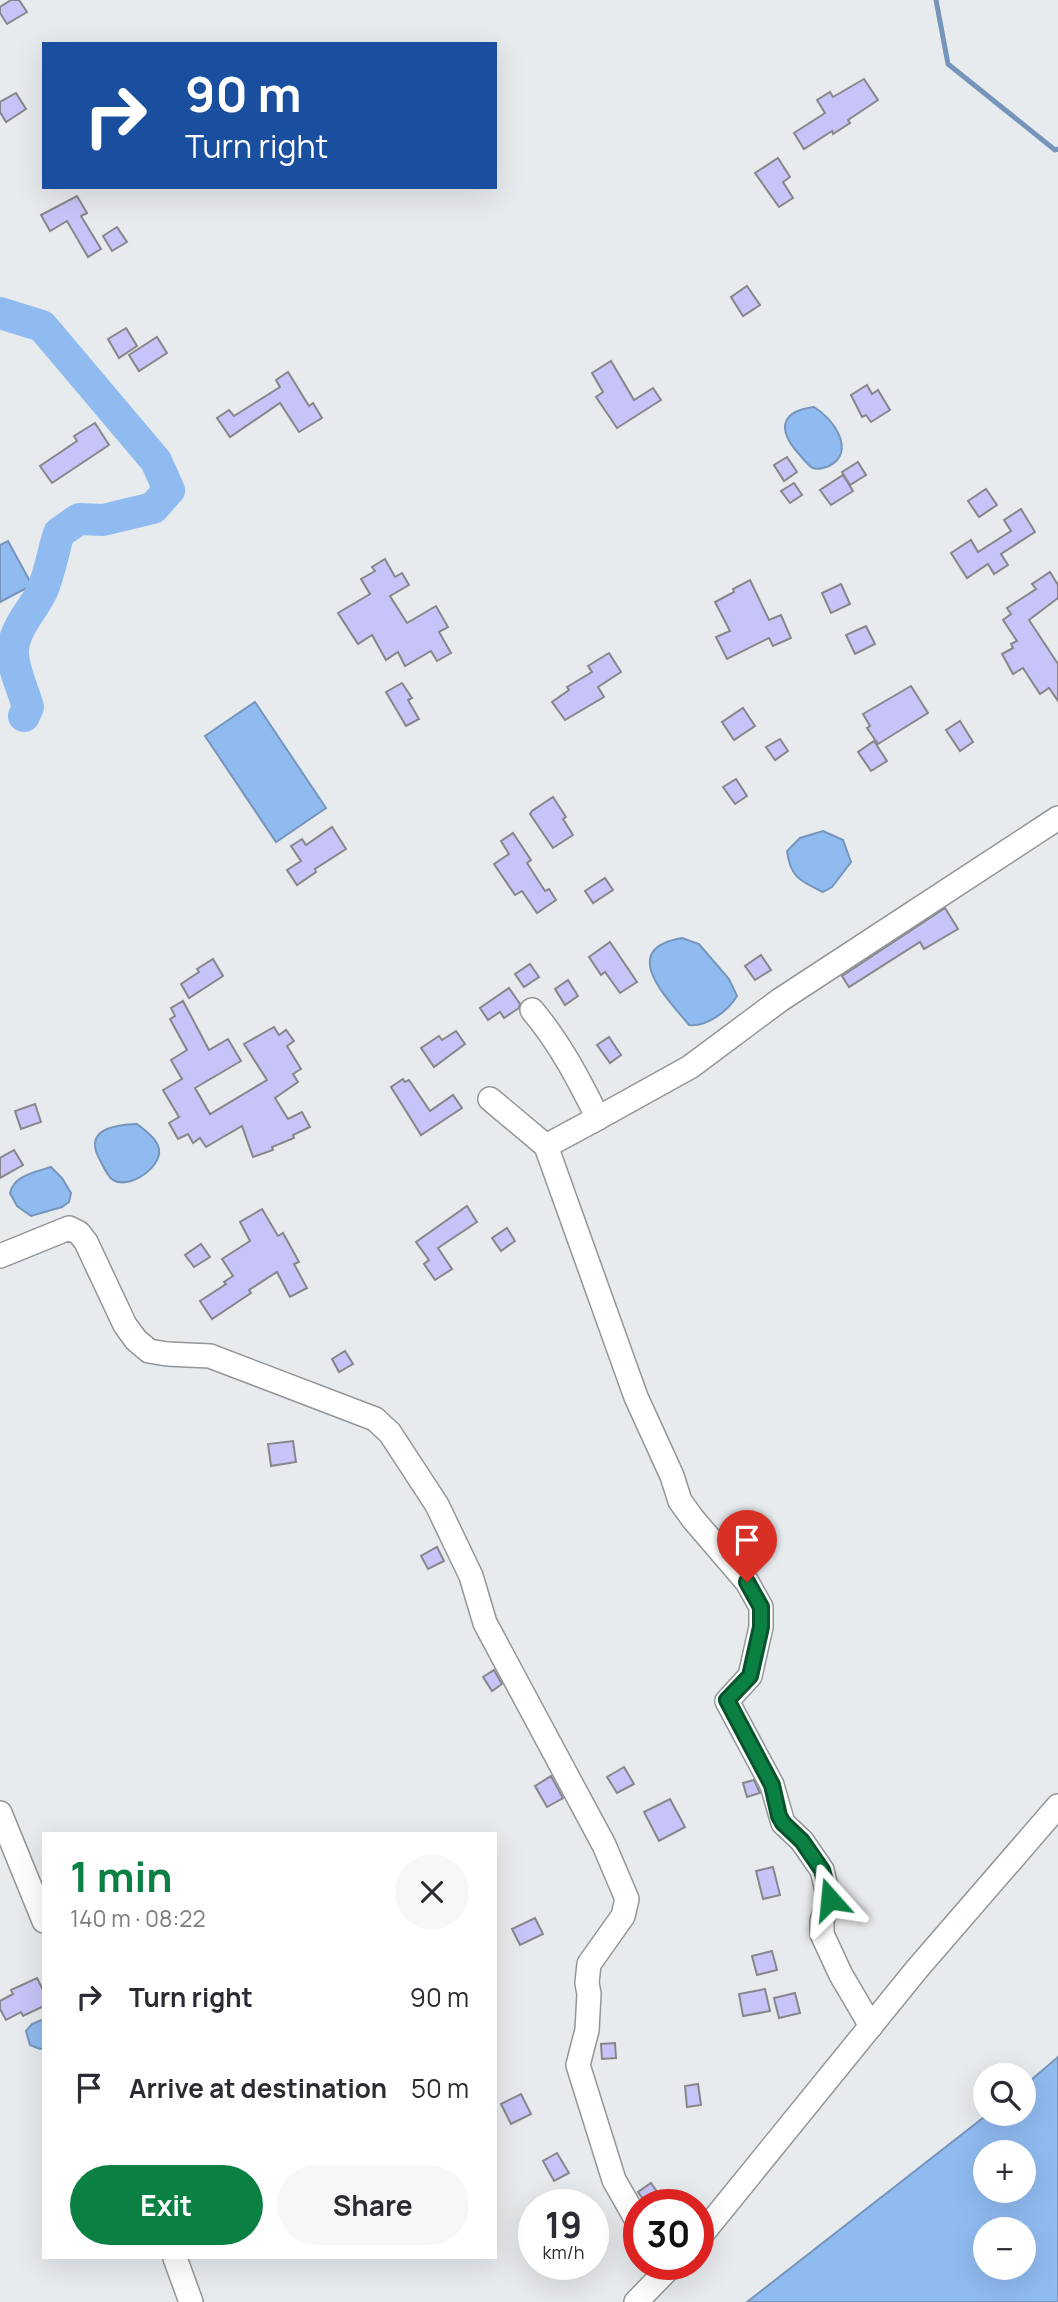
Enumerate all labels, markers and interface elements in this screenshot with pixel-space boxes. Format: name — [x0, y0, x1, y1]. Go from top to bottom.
text: 90 m — [185, 60, 302, 127]
icon: right — [70, 70, 161, 161]
text: Turn right — [185, 124, 328, 168]
pin — [717, 1510, 777, 1582]
icon: arrive — [728, 1521, 766, 1559]
text: 1 min — [70, 1847, 173, 1905]
button: close — [395, 1855, 469, 1929]
position arrow — [793, 1862, 867, 1936]
text: 140 m · 08:22 — [70, 1902, 206, 1934]
icon: right — [70, 1978, 108, 2016]
text: Turn right — [129, 1979, 253, 2015]
text: 90 m — [410, 1979, 469, 2015]
map controls — [973, 2063, 1036, 2280]
button: search — [973, 2063, 1036, 2126]
icon: arrive — [70, 2069, 108, 2107]
text: Arrive at destination — [129, 2070, 387, 2106]
text: 50 m — [411, 2070, 469, 2106]
button: + — [973, 2140, 1036, 2203]
button: Exit — [70, 2165, 263, 2245]
button: Share — [277, 2165, 469, 2245]
speed limit sign: 30 — [623, 2189, 714, 2280]
text: 19 — [545, 2201, 582, 2249]
button: − — [973, 2217, 1036, 2280]
text: km/h — [543, 2240, 584, 2264]

